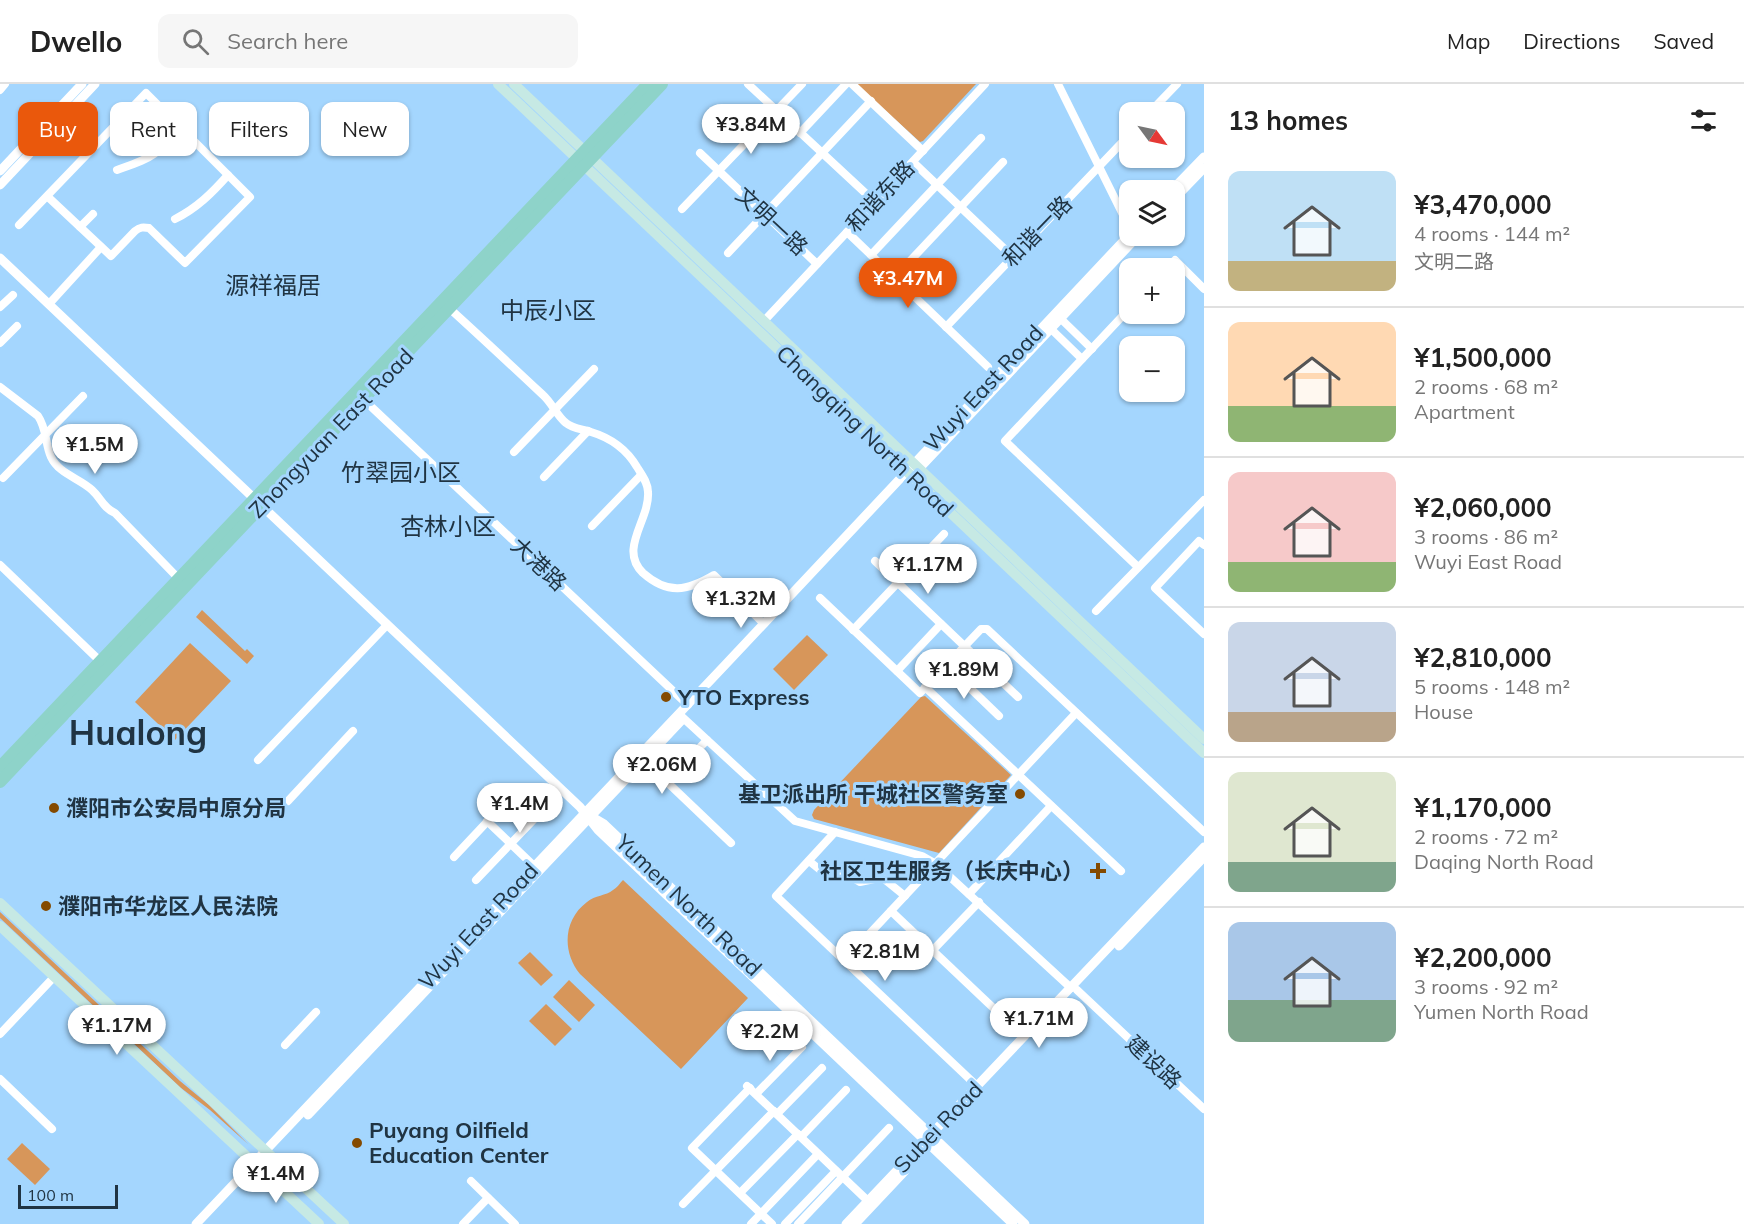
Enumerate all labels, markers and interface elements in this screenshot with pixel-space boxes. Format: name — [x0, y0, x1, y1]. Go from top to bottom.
search box — [158, 14, 578, 68]
text: Dwello — [30, 24, 122, 59]
icon: search — [179, 25, 212, 58]
text: Search here — [227, 27, 348, 55]
text: Map — [1447, 28, 1490, 54]
text: Directions — [1523, 28, 1620, 54]
text: Saved — [1653, 28, 1714, 54]
chip: Buy — [18, 102, 98, 156]
chip: Rent — [110, 102, 197, 156]
chip: Filters — [209, 102, 309, 156]
chip: New — [321, 102, 409, 156]
north arrow — [1119, 102, 1185, 168]
map controls — [1119, 102, 1185, 402]
pin: ¥3.84M — [702, 104, 800, 155]
text: 13 homes — [1228, 104, 1348, 137]
icon: filters — [1687, 104, 1720, 137]
text: ¥3.84M — [716, 111, 786, 136]
street label: 和谐东路 — [840, 154, 920, 238]
button: layers — [1119, 180, 1185, 246]
street label: 文明一路 — [730, 181, 814, 261]
text: ¥3,470,000 — [1414, 188, 1552, 221]
street label: 和谐一路 — [996, 190, 1078, 272]
icon: home — [1276, 195, 1348, 267]
text: 4 rooms · 144 m² — [1414, 221, 1570, 246]
text: 文明二路 — [1414, 249, 1494, 274]
pin: ¥3.47M — [859, 258, 957, 309]
button: + — [1119, 258, 1185, 324]
text: ¥3.47M — [873, 265, 943, 290]
district label: 源祥福居 — [225, 270, 321, 300]
district label: 中辰小区 — [500, 295, 596, 325]
street label: Wuyi East Road — [917, 319, 1049, 457]
button: − — [1119, 336, 1185, 402]
street label: Changqing North Road — [771, 339, 959, 523]
text: ¥1,500,000 — [1414, 341, 1552, 374]
street label: Zhongyuan East Road — [243, 342, 419, 524]
icon: home — [1276, 346, 1348, 418]
text: 2 rooms · 68 m² — [1414, 374, 1558, 399]
text: Apartment — [1414, 399, 1515, 424]
pin: ¥1.5M — [53, 424, 137, 475]
text: ¥1.5M — [66, 431, 124, 456]
district label: 竹翠园小区 — [341, 457, 461, 487]
text: ¥2,060,000 — [1414, 491, 1552, 524]
icon: home — [1276, 496, 1348, 568]
district label: 杏林小区 — [400, 511, 496, 541]
text: 3 rooms · 86 m² — [1414, 524, 1558, 549]
street label: 大港路 — [505, 531, 573, 597]
pin: ¥1.17M — [879, 544, 977, 595]
text: Wuyi East Road — [1414, 549, 1562, 574]
text: ¥1.17M — [893, 551, 963, 576]
pin: ¥1.32M — [692, 578, 790, 629]
text: ¥1.32M — [706, 585, 776, 610]
text: ¥2,810,000 — [1414, 641, 1552, 674]
icon: home — [1276, 646, 1348, 718]
pin: ¥1.89M — [915, 649, 1013, 700]
text: ¥1.89M — [929, 656, 999, 681]
text: 5 rooms · 148 m² — [1414, 674, 1570, 699]
place label: YTO Express — [677, 683, 810, 711]
marker: YTO Express — [659, 690, 673, 704]
text: House — [1414, 699, 1473, 724]
district label: Hualong — [69, 711, 207, 754]
pin: ¥2.06M — [613, 744, 711, 795]
text: ¥2.06M — [627, 751, 697, 776]
place label: 基卫派出所 干城社区警务室 — [738, 780, 1008, 808]
pin: ¥1.4M — [478, 783, 562, 834]
marker: 基卫派出所 干城社区警务室 — [1013, 787, 1027, 801]
text: ¥1.4M — [491, 790, 549, 815]
text: ¥1,170,000 — [1414, 791, 1552, 824]
place label: 濮阳市公安局中原分局 — [66, 794, 286, 822]
icon: home — [1276, 796, 1348, 868]
marker: 濮阳市公安局中原分局 — [47, 801, 61, 815]
text: 2 rooms · 72 m² — [1414, 824, 1558, 849]
street label: Yumen North Road — [609, 827, 768, 982]
text: Daqing North Road — [1414, 849, 1594, 874]
street label: Wuyi East Road — [412, 857, 544, 995]
place label: 社区卫生服务（长庆中心） — [820, 857, 1084, 885]
marker: 社区卫生服务（长庆中心） — [1089, 862, 1107, 880]
place label: 濮阳市华龙区人民法院 — [58, 892, 278, 920]
marker: 濮阳市华龙区人民法院 — [39, 899, 53, 913]
pin: ¥2.81M — [836, 931, 934, 982]
text: ¥2.81M — [850, 938, 920, 963]
text: ¥2,200,000 — [1414, 941, 1552, 974]
icon: home — [1276, 946, 1348, 1018]
text: 3 rooms · 92 m² — [1414, 974, 1558, 999]
pin: ¥1.71M — [990, 998, 1088, 1049]
text: Yumen North Road — [1414, 999, 1589, 1024]
pin: ¥1.17M — [68, 1005, 166, 1056]
text: ¥1.71M — [1004, 1005, 1074, 1030]
pin: ¥2.2M — [728, 1011, 812, 1062]
text: ¥1.17M — [82, 1012, 152, 1037]
text: ¥2.2M — [741, 1018, 799, 1043]
street label: 建设路 — [1120, 1029, 1188, 1095]
street label: Subei Road — [887, 1075, 989, 1179]
place label: Puyang Oilfield Education Center — [369, 1116, 549, 1169]
marker: Puyang Oilfield Education Center — [350, 1136, 364, 1150]
pin: ¥1.4M — [234, 1153, 318, 1204]
text: ¥1.4M — [247, 1160, 305, 1185]
scale bar — [18, 1182, 118, 1210]
text: 100 m — [27, 1185, 74, 1205]

